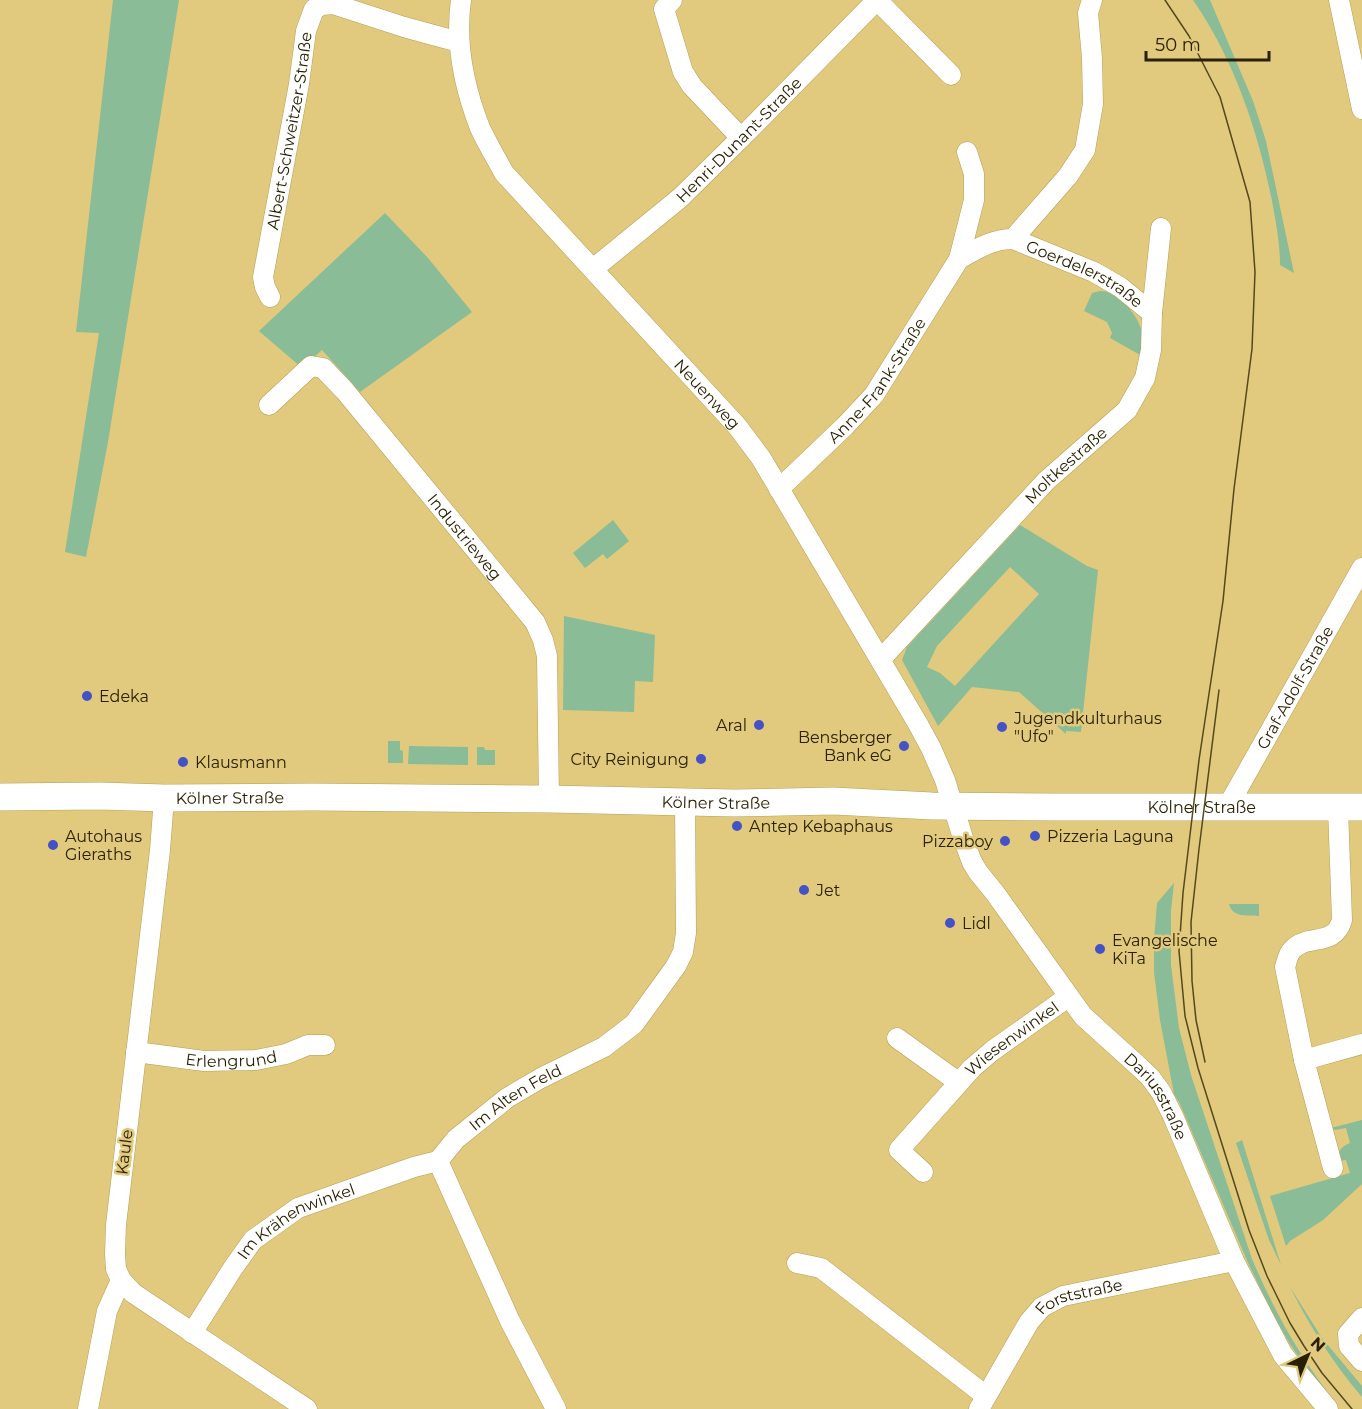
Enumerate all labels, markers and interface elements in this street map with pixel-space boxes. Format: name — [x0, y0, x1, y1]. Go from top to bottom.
scale bar — [1146, 24, 1269, 62]
street label: Albert-Schweitzer-Straße — [263, 31, 316, 231]
text: 50 m — [1155, 34, 1201, 56]
street label: Henri-Dunant-Straße — [672, 73, 806, 207]
street label: Goerdelerstraße — [1023, 236, 1146, 312]
street label: Anne-Frank-Straße — [824, 314, 930, 447]
street label: Neuenweg — [670, 355, 744, 433]
street label: Moltkestraße — [1021, 423, 1111, 508]
street label: Industrieweg — [423, 490, 506, 584]
street label: Graf-Adolf-Straße — [1253, 623, 1337, 753]
place label: Edeka — [99, 687, 149, 706]
marker: Edeka — [80, 689, 94, 703]
place label: Jugendkulturhaus "Ufo" — [1013, 709, 1162, 746]
place label: Aral — [716, 716, 747, 735]
marker: Aral — [752, 718, 766, 732]
marker: Jugendkulturhaus "Ufo" — [995, 720, 1009, 734]
place label: Bensberger Bank eG — [798, 728, 892, 765]
marker: Bensberger Bank eG — [897, 739, 911, 753]
place label: City Reinigung — [571, 750, 689, 769]
marker: City Reinigung — [694, 752, 708, 766]
place label: Klausmann — [195, 753, 287, 772]
marker: Klausmann — [176, 755, 190, 769]
street label: Kölner Straße — [176, 788, 284, 808]
street label: Kölner Straße — [661, 792, 770, 813]
street label: Kölner Straße — [1148, 798, 1256, 817]
place label: Antep Kebaphaus — [749, 817, 893, 836]
marker: Antep Kebaphaus — [730, 819, 744, 833]
place label: Autohaus Gieraths — [65, 827, 142, 864]
place label: Pizzeria Laguna — [1047, 827, 1174, 846]
marker: Pizzeria Laguna — [1028, 829, 1042, 843]
place label: Pizzaboy — [922, 832, 993, 851]
marker: Pizzaboy — [998, 834, 1012, 848]
marker: Autohaus Gieraths — [46, 838, 60, 852]
place label: Jet — [815, 881, 841, 900]
marker: Jet — [797, 883, 811, 897]
place label: Lidl — [962, 914, 991, 933]
marker: Lidl — [943, 916, 957, 930]
place label: Evangelische KiTa — [1112, 931, 1218, 968]
marker: Evangelische KiTa — [1093, 942, 1107, 956]
street label: Wiesenwinkel — [961, 998, 1063, 1080]
street label: Erlengrund — [184, 1047, 279, 1071]
street label: Dariusstraße — [1120, 1049, 1191, 1143]
street label: Im Alten Feld — [465, 1060, 565, 1135]
street label: Kaule — [112, 1128, 137, 1176]
street label: Im Krähenwinkel — [233, 1180, 357, 1263]
street label: Forststraße — [1031, 1275, 1124, 1318]
north arrow — [1278, 1325, 1338, 1385]
text: N — [1307, 1333, 1329, 1356]

